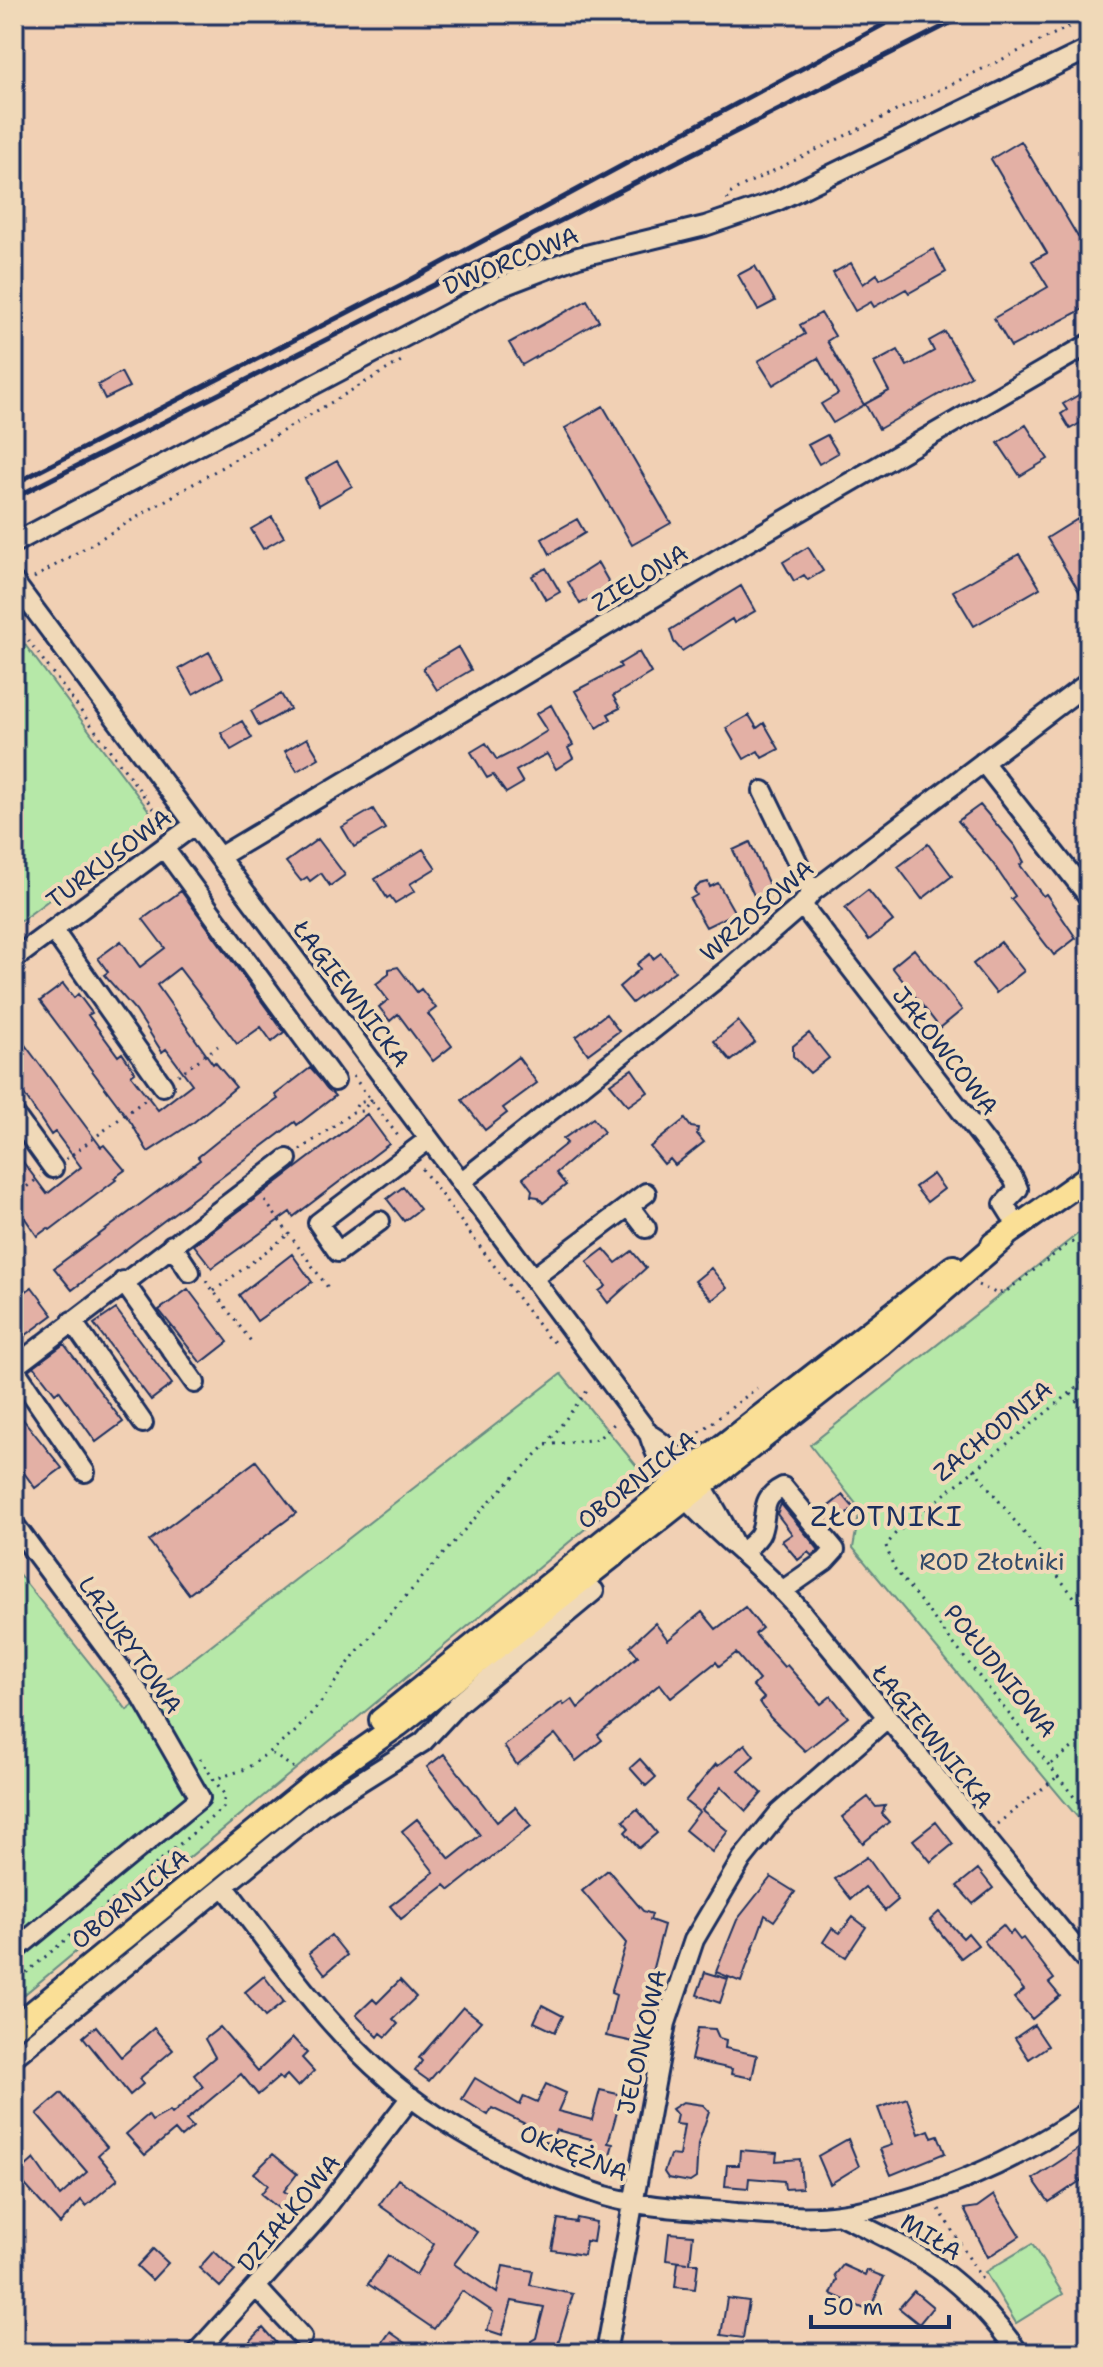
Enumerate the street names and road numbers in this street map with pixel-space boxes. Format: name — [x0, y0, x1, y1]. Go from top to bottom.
street label: DWORCOWA — [439, 219, 583, 303]
street label: ZIELONA — [586, 537, 694, 619]
street label: TURKUSOWA — [40, 802, 178, 916]
street label: WRZOSOWA — [693, 853, 821, 969]
street label: ŁAGIEWNICKA — [285, 913, 417, 1074]
street label: JAŁOWCOWA — [885, 980, 1005, 1122]
street label: ZACHODNIA — [927, 1373, 1059, 1489]
street label: OBORNICKA — [571, 1423, 703, 1537]
street label: LAZURYTOWA — [71, 1570, 189, 1720]
street label: POŁUDNIOWA — [936, 1598, 1064, 1744]
street label: ŁAGIEWNICKA — [864, 1658, 1000, 1816]
street label: OBORNICKA — [64, 1842, 196, 1956]
street label: JELONKOWA — [610, 1966, 674, 2118]
street label: OKRĘŻNA — [515, 2117, 633, 2189]
street label: DZIAŁKOWA — [230, 2148, 348, 2278]
street label: MIŁA — [894, 2206, 968, 2268]

